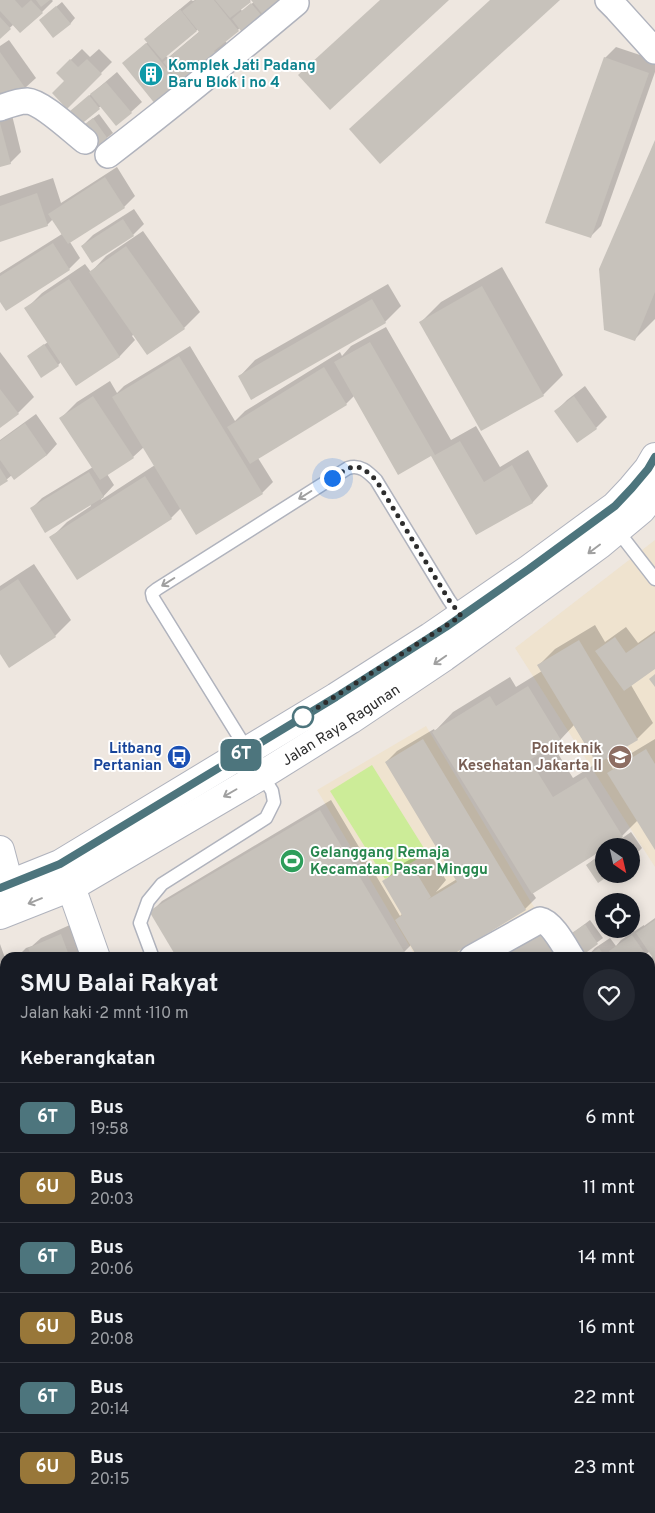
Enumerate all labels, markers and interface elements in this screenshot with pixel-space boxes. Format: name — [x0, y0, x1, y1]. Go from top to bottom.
place label: Komplek Jati Padang Baru Blok i no 4 — [168, 57, 316, 93]
building icon: Komplek Jati Padang Baru Blok i no 4 — [138, 61, 164, 87]
your location — [320, 466, 345, 491]
one-way arrow — [299, 490, 313, 500]
one-way arrow — [587, 543, 600, 554]
one-way arrow — [161, 576, 175, 587]
one-way arrow — [433, 655, 447, 665]
street label: Jalan Raya Ragunan — [279, 681, 404, 771]
unlabelled marker — [292, 706, 314, 728]
line badge: 6T — [218, 739, 264, 771]
place label: Litbang Pertanian — [93, 740, 162, 776]
place label: Politeknik Kesehatan Jakarta II — [458, 740, 602, 776]
text: 6T — [230, 743, 252, 766]
bus stop icon: Litbang Pertanian — [166, 744, 192, 770]
school or university icon: Politeknik Kesehatan Jakarta II — [607, 744, 633, 770]
one-way arrow — [224, 789, 238, 799]
north arrow — [595, 838, 640, 882]
map controls — [595, 838, 640, 938]
place label: Gelanggang Remaja Kecamatan Pasar Minggu — [310, 844, 488, 880]
sports icon: Gelanggang Remaja Kecamatan Pasar Minggu — [279, 848, 305, 874]
button: locate — [595, 893, 640, 938]
one-way arrow — [28, 898, 43, 907]
button: heart — [583, 969, 635, 1021]
text: SMU Balai Rakyat — [20, 970, 218, 1000]
text: Jalan kaki · 2 mnt · 110 m — [20, 1004, 189, 1024]
text: Keberangkatan — [20, 1047, 156, 1071]
text: Bus — [90, 1096, 124, 1120]
text: 6T — [37, 1106, 58, 1129]
text: 6 mnt — [585, 1106, 635, 1130]
text: 19:58 — [90, 1120, 129, 1140]
text: Bus — [90, 1166, 124, 1190]
text: 6U — [36, 1176, 59, 1199]
text: 11 mnt — [582, 1176, 635, 1200]
text: 20:03 — [90, 1190, 134, 1210]
text: Bus — [90, 1236, 124, 1260]
text: 6T — [37, 1246, 58, 1269]
text: 14 mnt — [578, 1246, 635, 1270]
text: 20:06 — [90, 1260, 134, 1280]
text: Bus — [90, 1306, 124, 1330]
text: 6U — [36, 1316, 59, 1339]
text: 16 mnt — [578, 1316, 635, 1340]
text: 20:08 — [90, 1330, 134, 1350]
text: Bus — [90, 1376, 124, 1400]
text: 6T — [37, 1386, 58, 1409]
text: 22 mnt — [573, 1386, 635, 1410]
text: 20:14 — [90, 1400, 129, 1420]
text: Bus — [90, 1446, 124, 1470]
text: 6U — [36, 1456, 59, 1479]
text: 23 mnt — [574, 1456, 635, 1480]
text: 20:15 — [90, 1470, 130, 1490]

